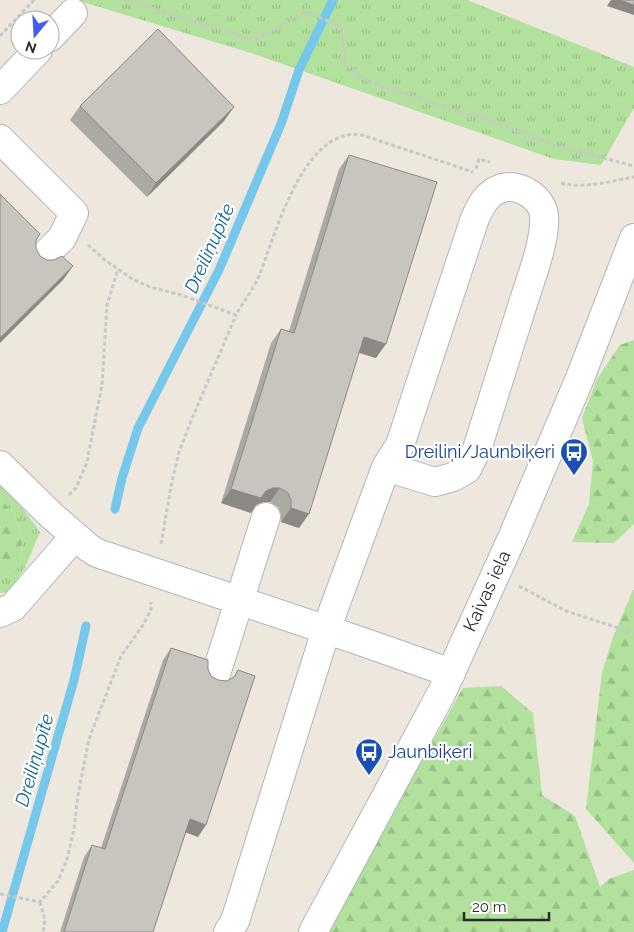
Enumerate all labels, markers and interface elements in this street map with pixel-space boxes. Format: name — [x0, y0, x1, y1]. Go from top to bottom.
north arrow — [10, 10, 60, 60]
text: N — [23, 38, 39, 57]
water label: Dreiliņupīte — [180, 200, 238, 296]
bus stop icon: Dreiliņi/Jaunbiķeri — [559, 437, 589, 476]
place label: Dreiliņi/Jaunbiķeri — [405, 441, 555, 462]
street label: Kaivas iela — [459, 547, 514, 635]
water label: Dreiliņupīte — [10, 711, 58, 809]
bus stop icon: Jaunbiķeri — [354, 737, 384, 776]
place label: Jaunbiķeri — [388, 741, 472, 762]
scale bar — [464, 890, 549, 922]
text: 20 m — [472, 898, 507, 916]

